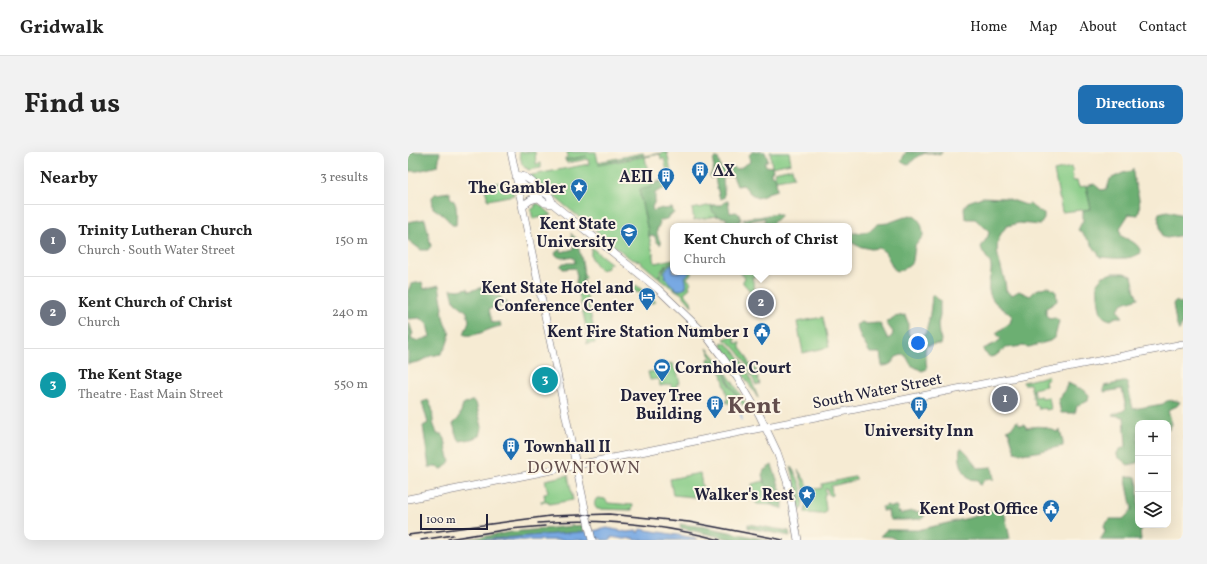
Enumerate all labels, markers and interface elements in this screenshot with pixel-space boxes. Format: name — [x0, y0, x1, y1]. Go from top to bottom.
text: Gridwalk — [20, 15, 104, 41]
text: Home — [970, 18, 1007, 37]
text: Map — [1029, 18, 1057, 37]
text: About — [1079, 18, 1117, 37]
text: Contact — [1139, 18, 1187, 37]
text: Find us — [24, 85, 120, 124]
button: Directions — [1078, 85, 1183, 124]
building icon: ΔΧ — [690, 160, 710, 185]
place label: ΔΧ — [713, 161, 735, 183]
building icon: ΑΕΠ — [656, 166, 676, 191]
text: Nearby — [40, 167, 98, 190]
place label: ΑΕΠ — [619, 167, 653, 189]
text: 3 results — [320, 169, 368, 187]
place icon: The Gambler — [569, 177, 589, 202]
place label: The Gambler — [468, 178, 566, 200]
place label: Kent State University — [537, 214, 616, 254]
text: Trinity Lutheran Church — [78, 221, 253, 242]
school or university icon: Kent State University — [619, 222, 639, 247]
popup — [670, 223, 852, 275]
text: Kent Church of Christ — [684, 230, 838, 251]
text: 1 — [50, 232, 56, 250]
text: 150 m — [335, 232, 368, 250]
text: Church · South Water Street — [78, 242, 235, 260]
text: Church — [684, 251, 726, 269]
place label: Kent State Hotel and Conference Center — [481, 278, 634, 318]
hotel icon: Kent State Hotel and Conference Center — [637, 286, 657, 311]
pin: 2 — [748, 288, 774, 318]
text: Kent Church of Christ — [78, 293, 232, 314]
text: 2 — [50, 304, 56, 322]
text: 240 m — [332, 304, 368, 322]
text: Church — [78, 314, 120, 332]
public building icon: Kent Fire Station Number 1 — [752, 321, 772, 346]
place label: Kent Fire Station Number 1 — [547, 322, 749, 344]
your location — [908, 333, 928, 353]
sports icon: Cornhole Court — [652, 357, 672, 382]
place label: Cornhole Court — [675, 358, 791, 380]
text: The Kent Stage — [78, 365, 182, 386]
pin: 3 — [532, 365, 558, 395]
street label: South Water Street — [811, 369, 945, 415]
text: 3 — [50, 376, 56, 394]
text: 550 m — [334, 376, 368, 394]
pin: 1 — [992, 384, 1018, 414]
text: Theatre · East Main Street — [78, 386, 223, 404]
place label: Davey Tree Building — [620, 386, 702, 426]
district label: Kent — [727, 390, 781, 424]
building icon: Davey Tree Building — [705, 394, 725, 419]
building icon: University Inn — [909, 395, 929, 420]
map controls — [1135, 420, 1171, 528]
button: + — [1135, 420, 1171, 456]
place label: University Inn — [864, 421, 974, 443]
building icon: Townhall II — [501, 436, 521, 461]
place label: Townhall II — [524, 437, 611, 459]
button: − — [1135, 456, 1171, 492]
district label: DOWNTOWN — [527, 457, 641, 480]
place icon: Walker's Rest — [797, 484, 817, 509]
place label: Walker's Rest — [694, 485, 794, 507]
button: layers — [1135, 492, 1171, 528]
public building icon: Kent Post Office — [1041, 498, 1061, 523]
place label: Kent Post Office — [919, 499, 1038, 521]
scale bar — [420, 512, 488, 531]
text: 100 m — [426, 513, 456, 528]

